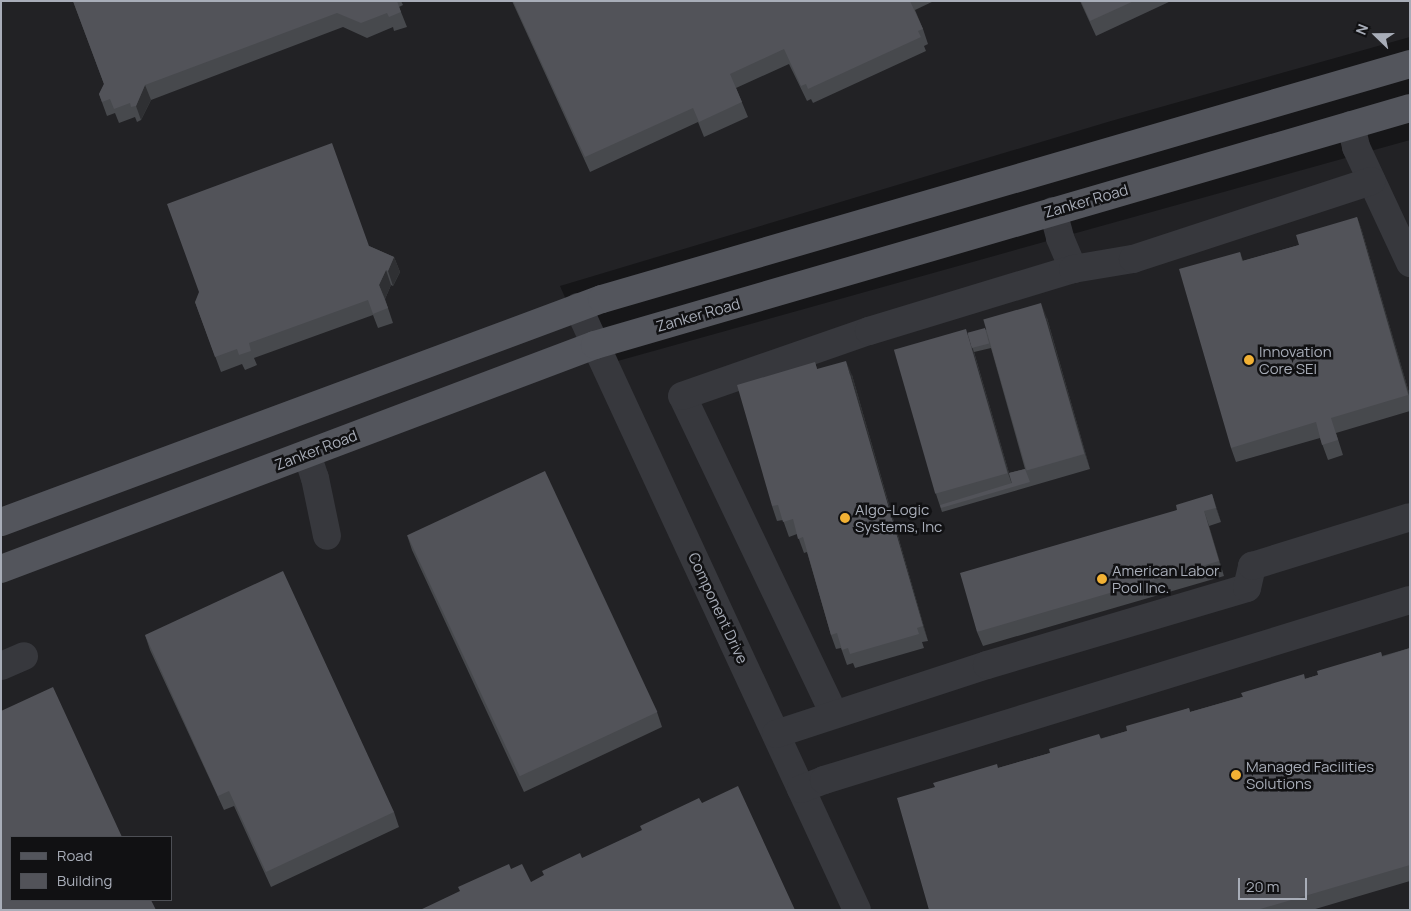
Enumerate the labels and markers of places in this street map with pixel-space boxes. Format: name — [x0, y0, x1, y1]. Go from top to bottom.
place label: Innovation Core SEI — [1259, 342, 1332, 377]
marker: Innovation Core SEI — [1243, 354, 1255, 366]
place label: Algo-Logic Systems, Inc — [855, 500, 942, 535]
marker: Algo-Logic Systems, Inc — [839, 512, 851, 524]
place label: American Labor Pool Inc. — [1112, 561, 1219, 596]
marker: American Labor Pool Inc. — [1096, 573, 1108, 585]
place label: Managed Facilities Solutions — [1246, 757, 1374, 792]
marker: Managed Facilities Solutions — [1230, 769, 1242, 781]

